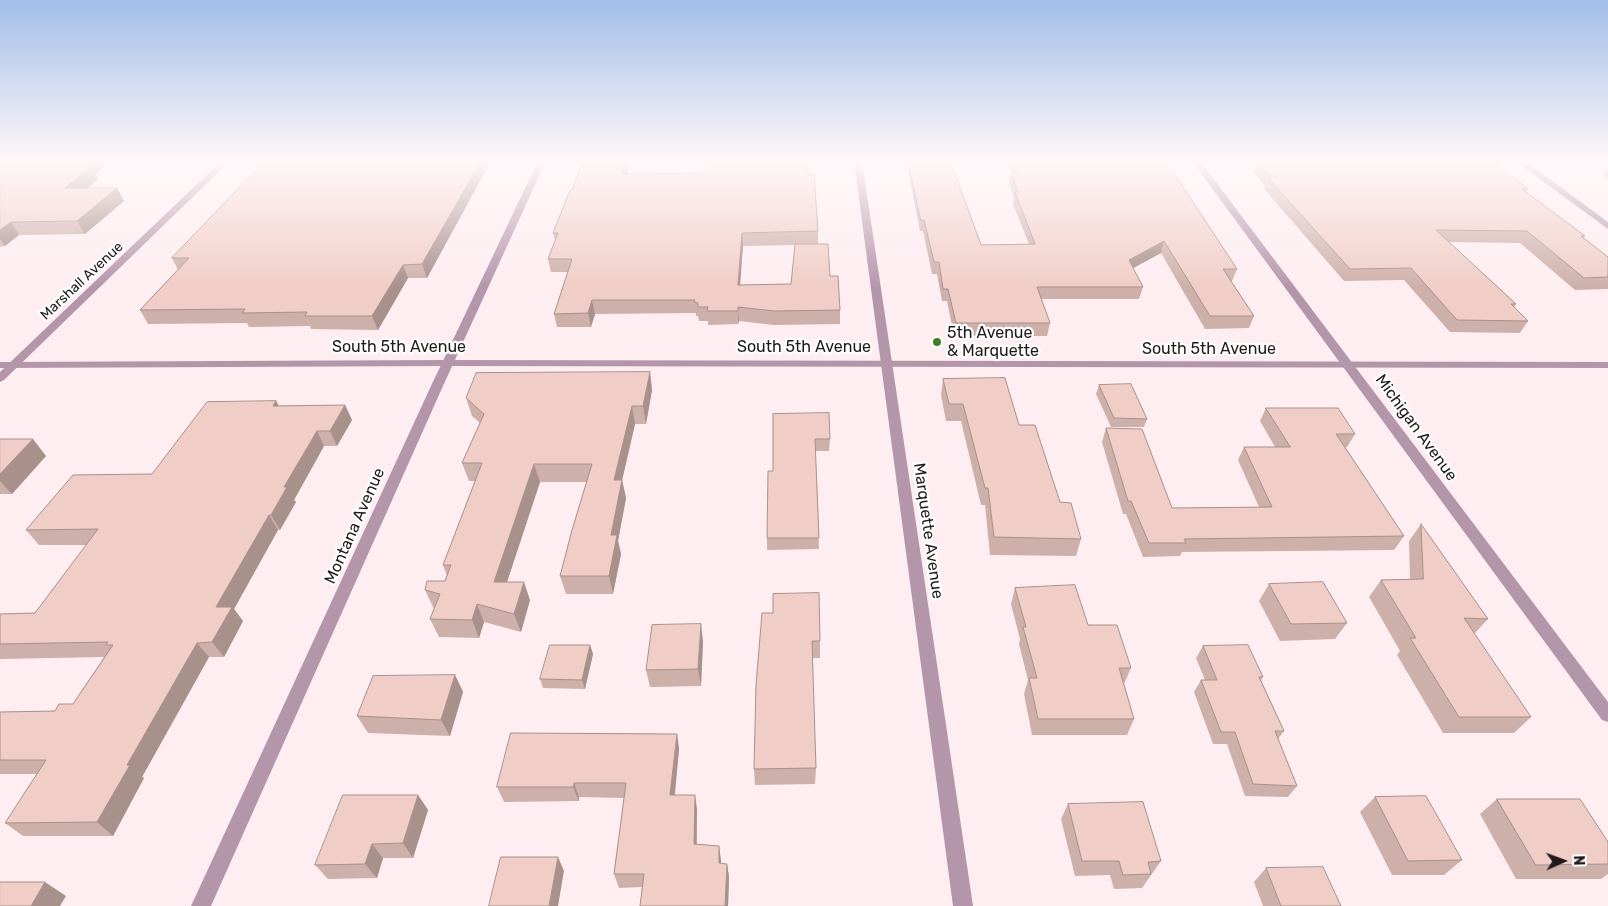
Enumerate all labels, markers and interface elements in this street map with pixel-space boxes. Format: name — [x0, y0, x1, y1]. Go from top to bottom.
street label: Marshall Avenue — [37, 238, 127, 324]
place label: 5th Avenue & Marquette — [947, 323, 1039, 361]
marker: 5th Avenue & Marquette — [931, 336, 943, 348]
street label: South 5th Avenue — [332, 337, 466, 357]
street label: South 5th Avenue — [737, 337, 871, 357]
street label: South 5th Avenue — [1142, 339, 1276, 359]
street label: Michigan Avenue — [1371, 371, 1461, 485]
street label: Marquette Avenue — [909, 462, 947, 600]
street label: Montana Avenue — [321, 465, 389, 587]
north arrow — [1538, 836, 1588, 886]
text: N — [1570, 855, 1587, 866]

